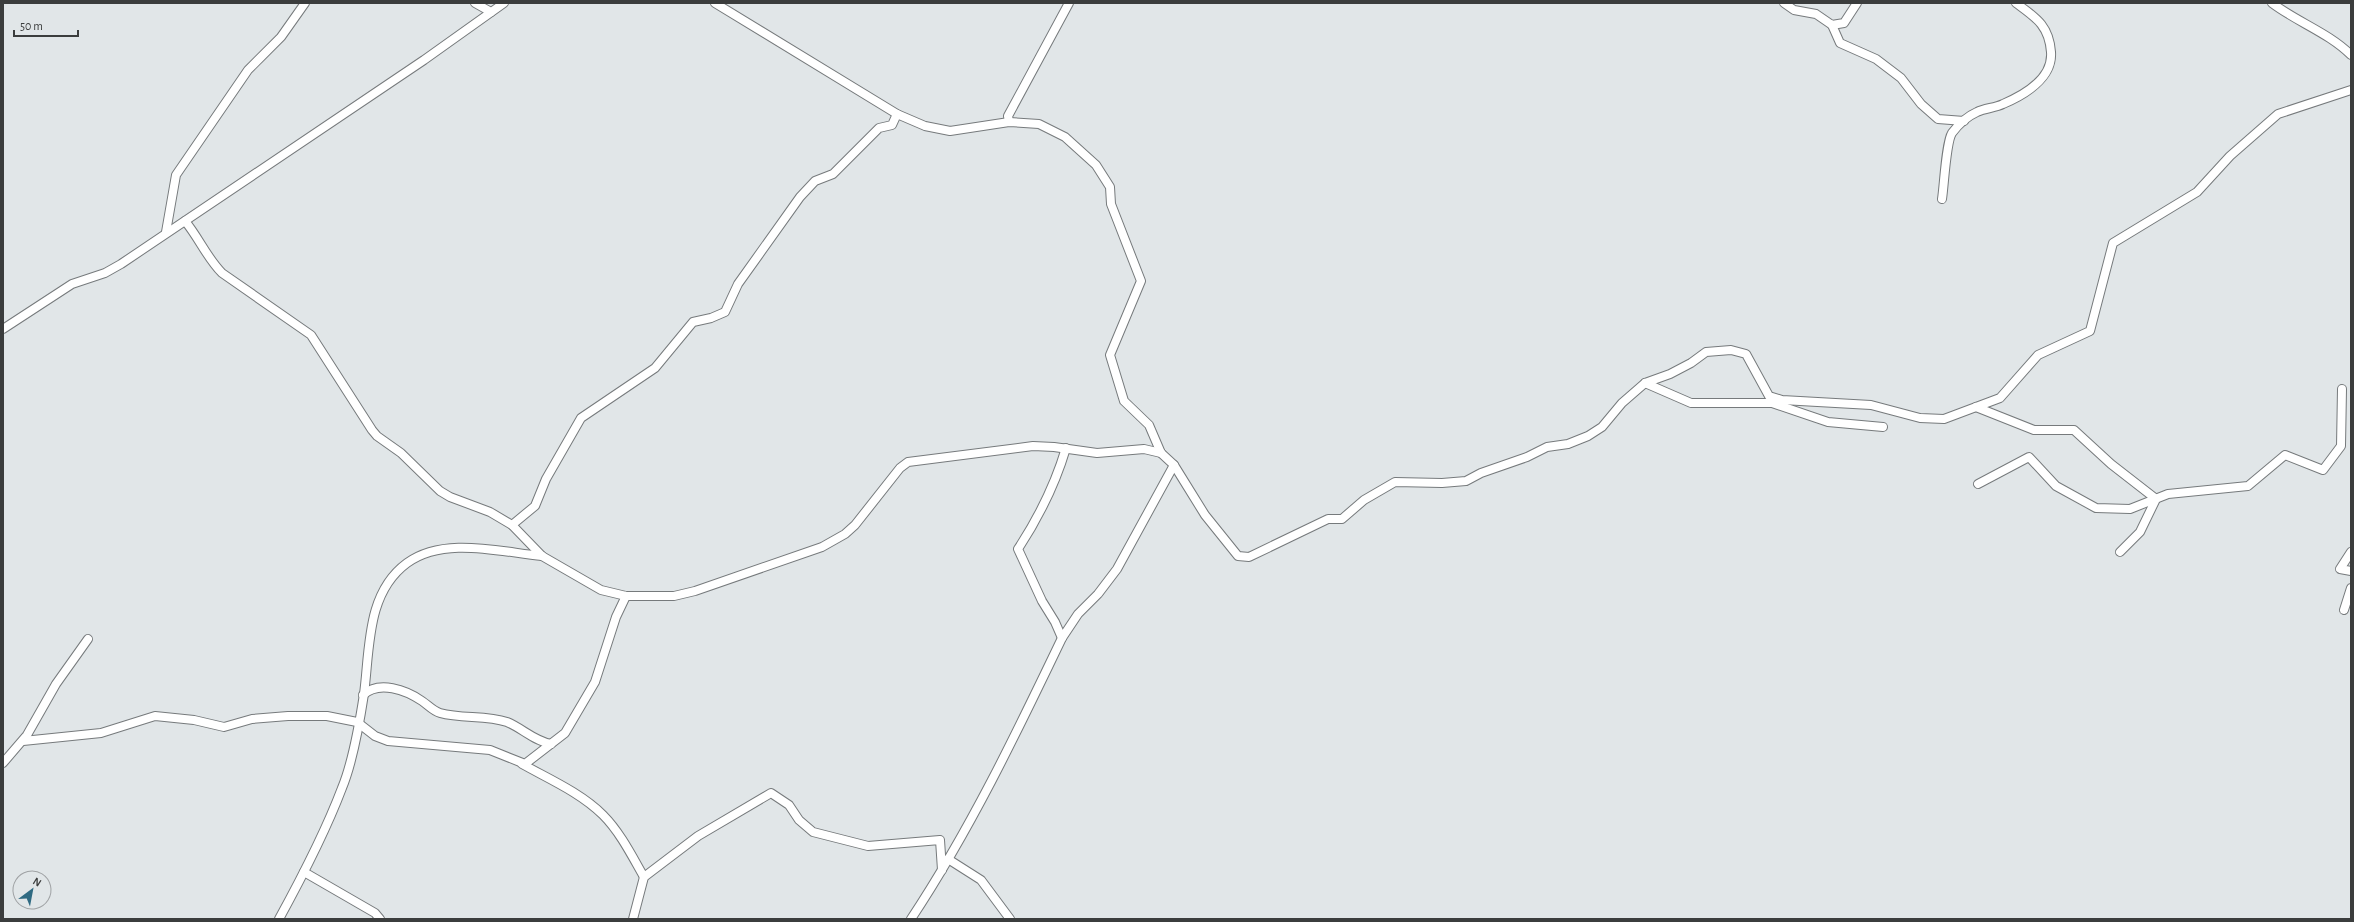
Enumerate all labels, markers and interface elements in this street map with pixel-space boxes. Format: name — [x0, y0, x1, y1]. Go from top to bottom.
scale bar — [14, 12, 78, 38]
text: 50 m — [20, 20, 43, 32]
north arrow — [12, 870, 52, 910]
text: N — [31, 875, 43, 889]

